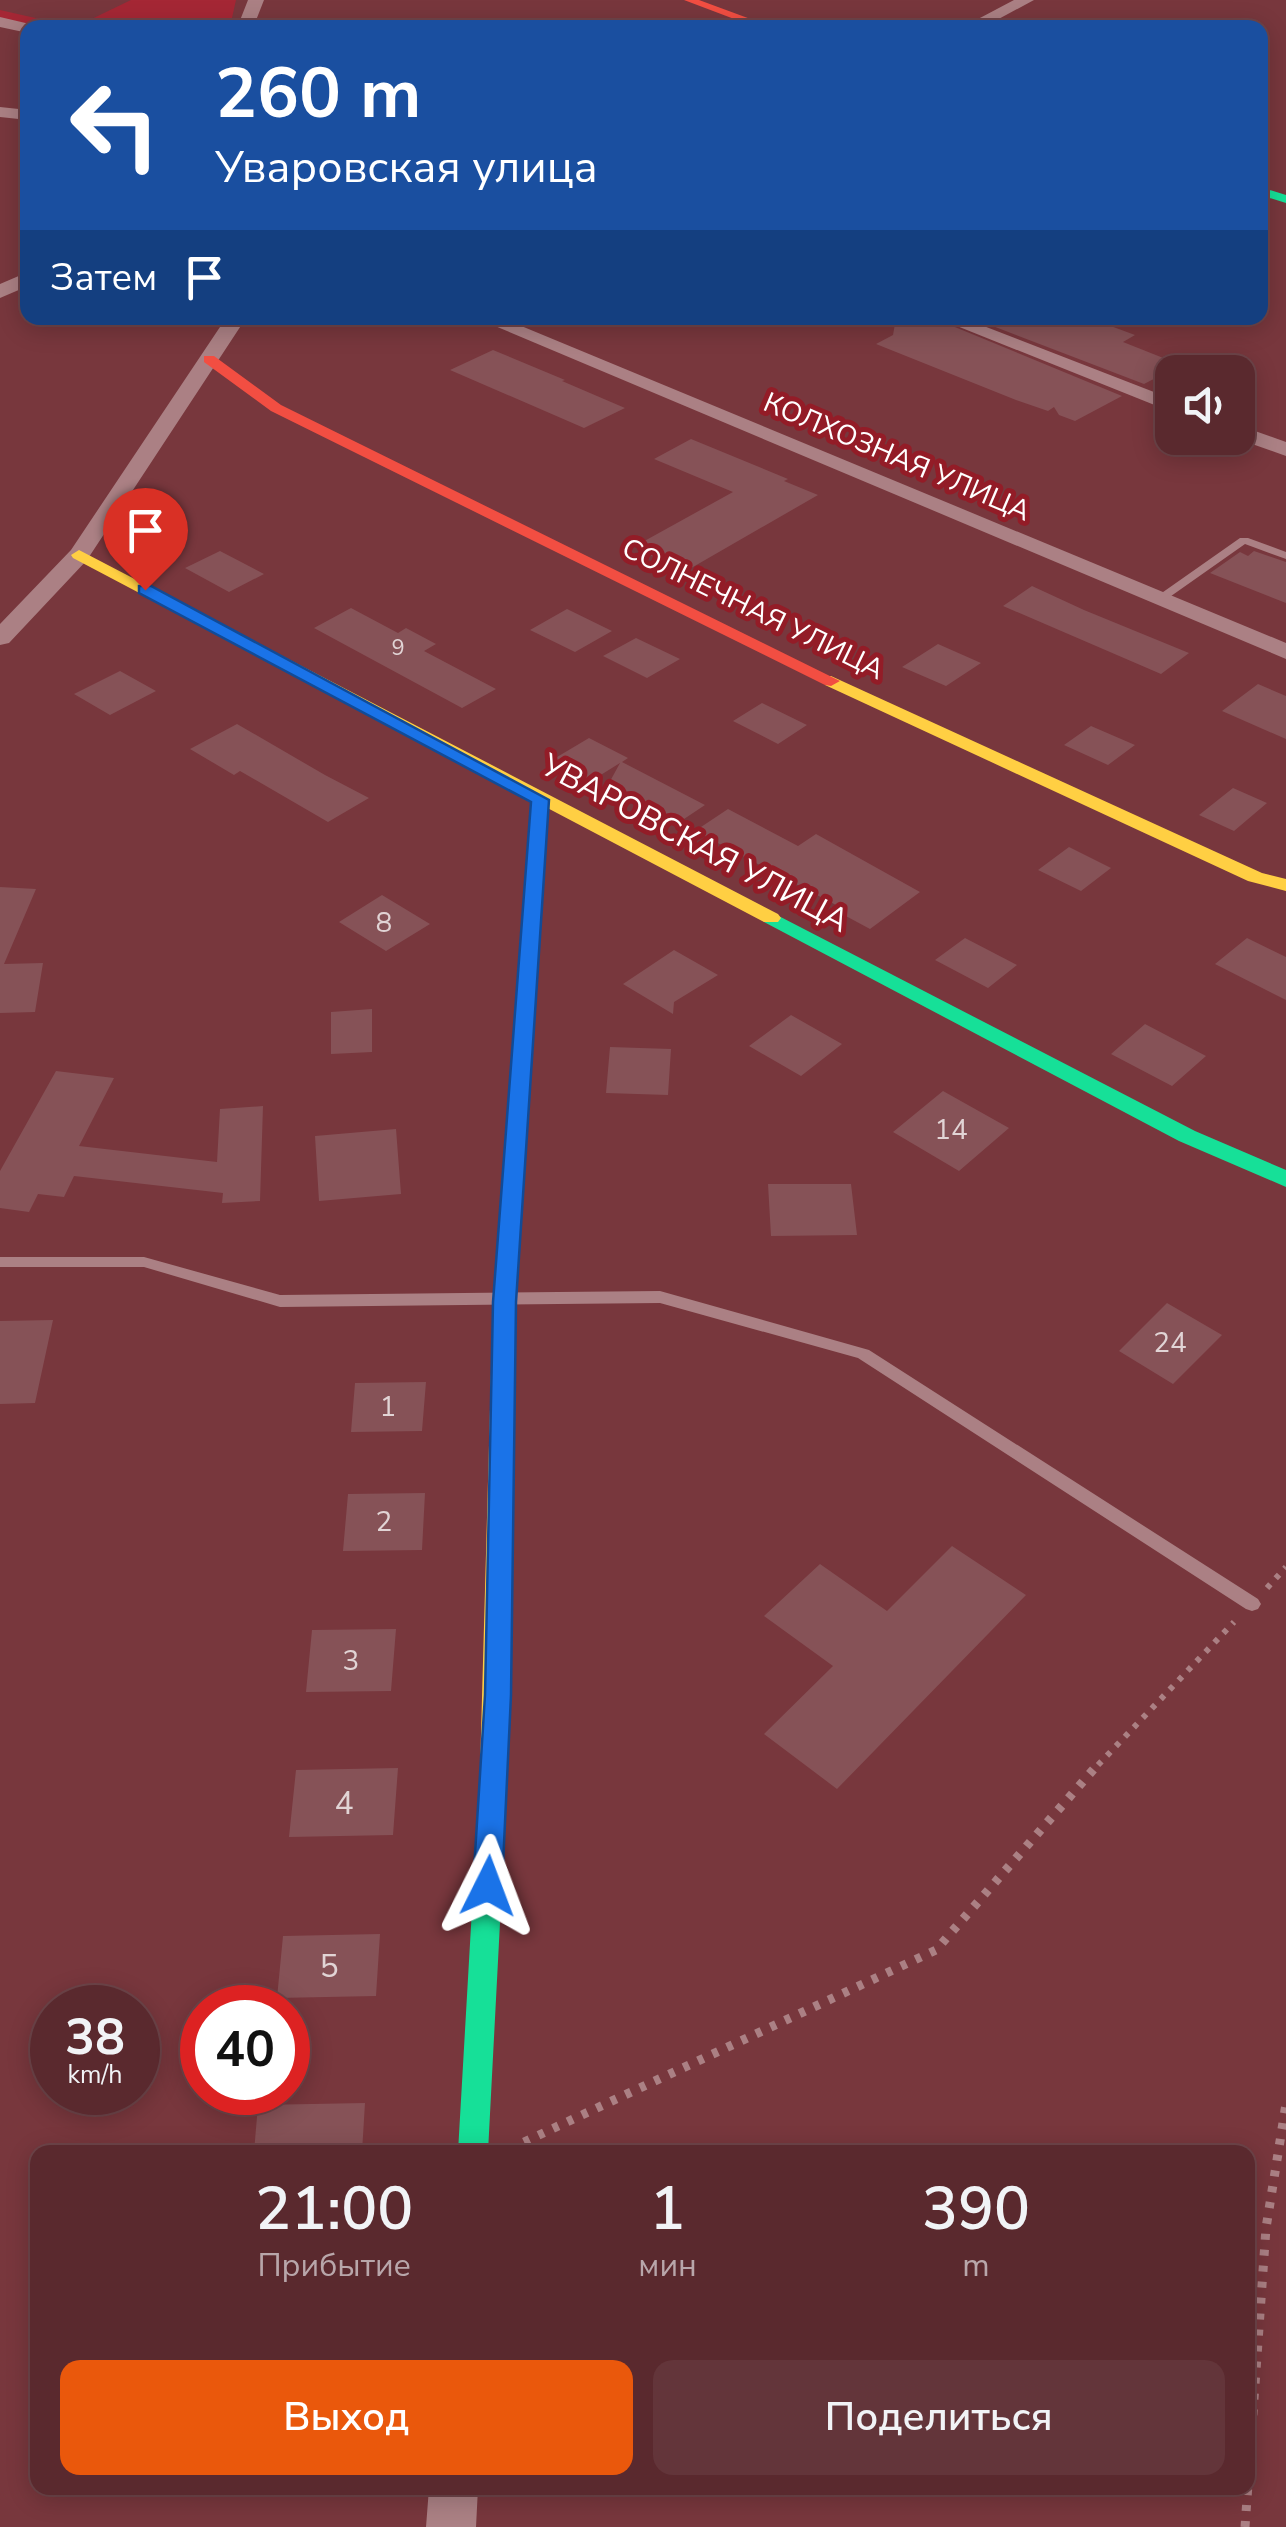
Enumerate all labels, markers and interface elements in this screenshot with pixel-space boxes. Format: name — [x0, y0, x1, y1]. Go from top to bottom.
text: 260 m — [215, 46, 421, 142]
icon: left — [50, 60, 180, 190]
text: Уваровская улица — [215, 137, 598, 198]
icon: arrive — [177, 250, 232, 305]
text: Затем — [50, 252, 157, 303]
map controls — [1155, 355, 1255, 455]
button: sound — [1155, 355, 1255, 455]
street label: КОЛХОЗНАЯ УЛИЦА — [758, 384, 1036, 530]
pin — [103, 488, 188, 591]
icon: arrive — [118, 503, 173, 558]
street label: СОЛНЕЧНАЯ УЛИЦА — [616, 529, 890, 689]
house number: 9 — [391, 633, 405, 663]
street label: УВАРОВСКАЯ УЛИЦА — [533, 743, 856, 942]
house number: 8 — [376, 904, 392, 942]
house number: 14 — [934, 1111, 968, 1149]
house number: 24 — [1153, 1324, 1187, 1362]
house number: 1 — [380, 1388, 396, 1426]
house number: 2 — [376, 1503, 392, 1541]
house number: 3 — [343, 1642, 359, 1680]
house number: 4 — [334, 1782, 354, 1825]
position arrow — [436, 1834, 540, 1938]
house number: 5 — [319, 1945, 339, 1988]
speed limit sign: 40 — [180, 1985, 310, 2115]
text: 38 — [65, 2003, 125, 2072]
text: km/h — [67, 2058, 123, 2092]
text: 21:00 — [255, 2168, 413, 2250]
text: 1 — [650, 2168, 686, 2250]
text: 390 — [922, 2168, 1030, 2250]
text: Прибытие — [257, 2244, 411, 2287]
text: мин — [638, 2244, 697, 2287]
text: m — [962, 2244, 990, 2287]
button: Выход — [60, 2360, 633, 2475]
button: Поделиться — [653, 2360, 1225, 2475]

